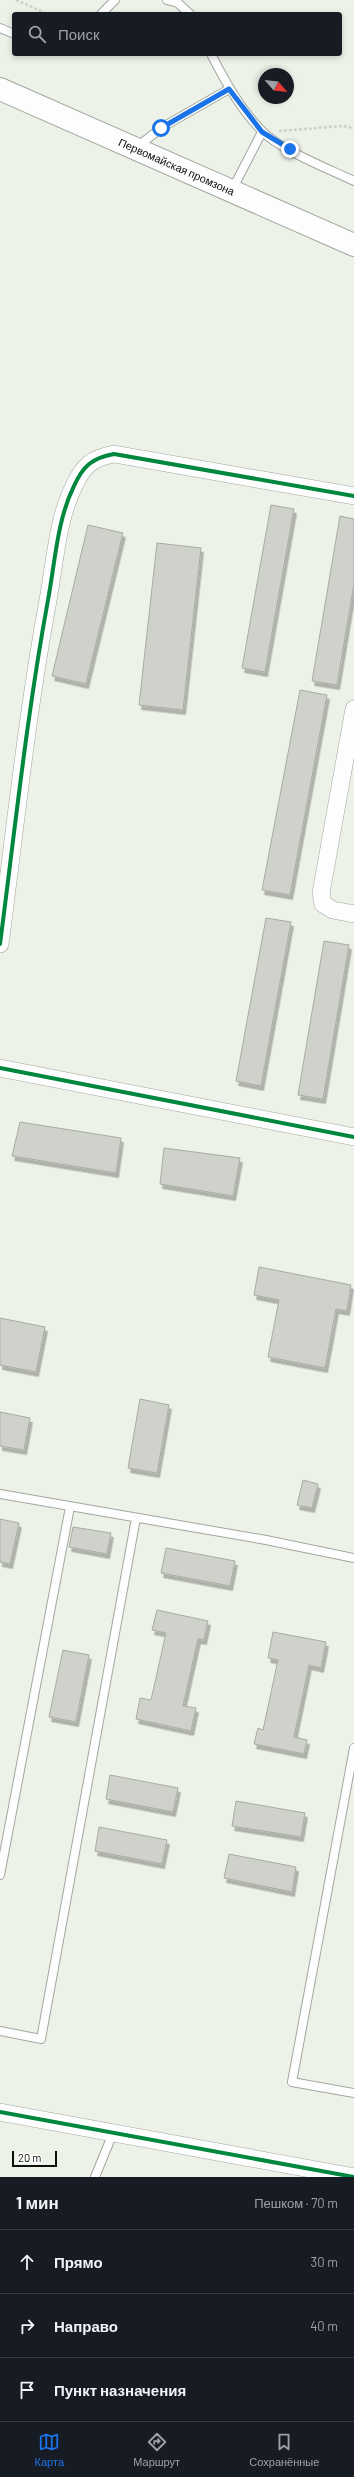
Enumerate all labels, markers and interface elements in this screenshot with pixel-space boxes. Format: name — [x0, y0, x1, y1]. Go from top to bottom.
search box — [12, 12, 342, 56]
icon: search — [26, 23, 48, 45]
text: Поиск — [58, 25, 100, 43]
north arrow — [258, 68, 294, 104]
route start — [152, 119, 170, 137]
street label: Первомайская промзона — [117, 135, 238, 198]
route end — [281, 140, 299, 158]
scale bar — [12, 2149, 57, 2168]
text: 20 m — [18, 2151, 41, 2164]
text: 1 мин — [16, 2192, 59, 2212]
text: Пешком · 70 m — [254, 2195, 338, 2211]
icon: ahead — [16, 2251, 38, 2273]
text: Прямо — [54, 2253, 103, 2271]
text: 30 m — [311, 2254, 338, 2270]
icon: right — [16, 2315, 38, 2337]
text: Направо — [54, 2317, 118, 2335]
text: 40 m — [310, 2318, 338, 2334]
icon: arrive — [16, 2379, 38, 2401]
text: Пункт назначения — [54, 2381, 186, 2399]
tab: Карта — [35, 2431, 64, 2468]
tab: Маршрут — [133, 2431, 180, 2468]
tab: Сохранённые — [249, 2431, 319, 2468]

